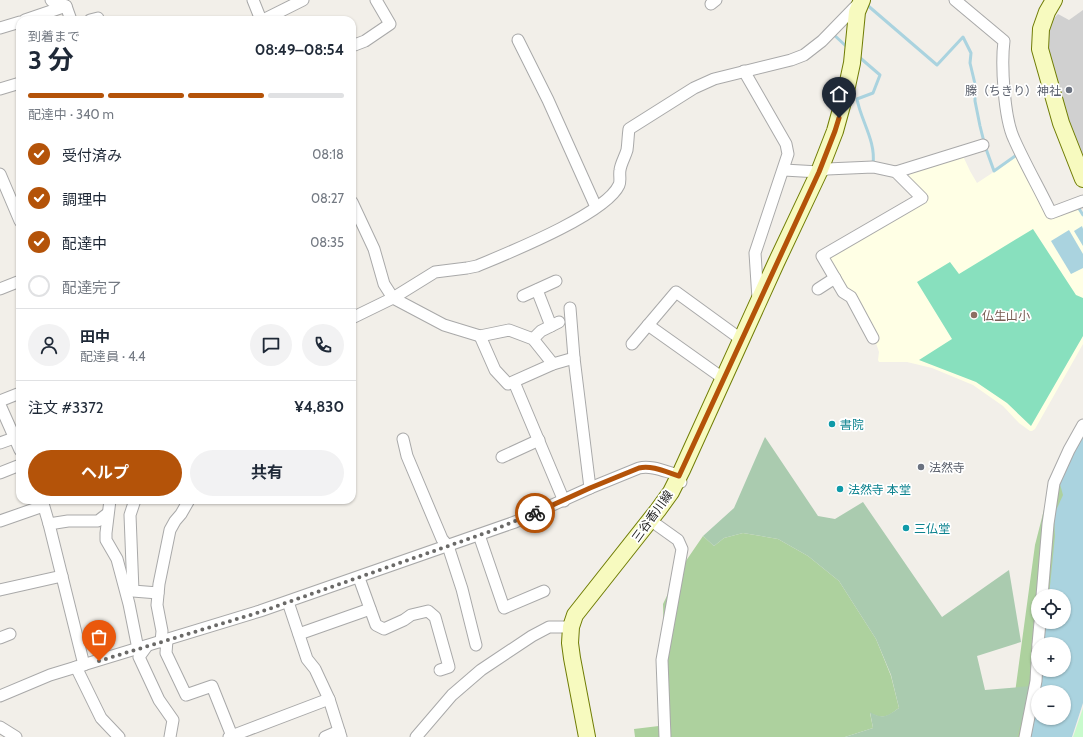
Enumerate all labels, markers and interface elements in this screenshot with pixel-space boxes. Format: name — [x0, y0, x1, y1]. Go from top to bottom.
text: 到着まで — [28, 28, 80, 44]
text: 08:49–08:54 — [255, 41, 344, 59]
text: 3 分 — [28, 44, 74, 76]
pin — [822, 77, 856, 118]
icon: home — [828, 83, 850, 105]
place label: 榺（ちきり）神社 — [965, 83, 1061, 98]
marker: 榺（ちきり）神社 — [1064, 85, 1074, 95]
text: 配達中 · 340 m — [28, 106, 114, 122]
icon: check — [28, 143, 50, 165]
text: 08:18 — [312, 146, 344, 162]
text: 受付済み — [62, 147, 122, 165]
icon: check — [28, 187, 50, 209]
text: 08:27 — [311, 190, 344, 206]
text: 調理中 — [62, 191, 107, 209]
icon: check — [28, 231, 50, 253]
text: 08:35 — [310, 234, 344, 250]
text: 配達中 — [62, 235, 107, 253]
text: 配達完了 — [62, 279, 122, 297]
place label: 仏生山小 — [982, 308, 1030, 323]
marker: 仏生山小 — [969, 310, 979, 320]
button: person — [28, 324, 70, 366]
button: chat — [250, 324, 292, 366]
button: phone — [302, 324, 344, 366]
text: 田中 — [80, 328, 110, 346]
text: 配達員 · 4.4 — [80, 348, 145, 364]
text: ¥4,830 — [294, 398, 344, 416]
text: 注文 #3372 — [28, 399, 104, 417]
place label: 書院 — [840, 417, 864, 432]
marker: 書院 — [827, 419, 837, 429]
button: ヘルプ — [28, 450, 182, 496]
button: 共有 — [190, 450, 344, 496]
place label: 法然寺 — [929, 460, 965, 475]
marker: 法然寺 — [916, 462, 926, 472]
place label: 法然寺 本堂 — [848, 482, 911, 497]
marker: 法然寺 本堂 — [835, 484, 845, 494]
street label: 三谷香川線 — [628, 487, 676, 545]
courier — [515, 493, 555, 533]
icon: bike — [524, 502, 546, 524]
place label: 三仏堂 — [914, 521, 950, 536]
marker: 三仏堂 — [901, 523, 911, 533]
map controls — [1031, 589, 1071, 725]
button: locate — [1031, 589, 1071, 629]
pin — [82, 620, 116, 661]
icon: bag — [88, 626, 110, 648]
button: + — [1031, 637, 1071, 677]
button: − — [1031, 685, 1071, 725]

